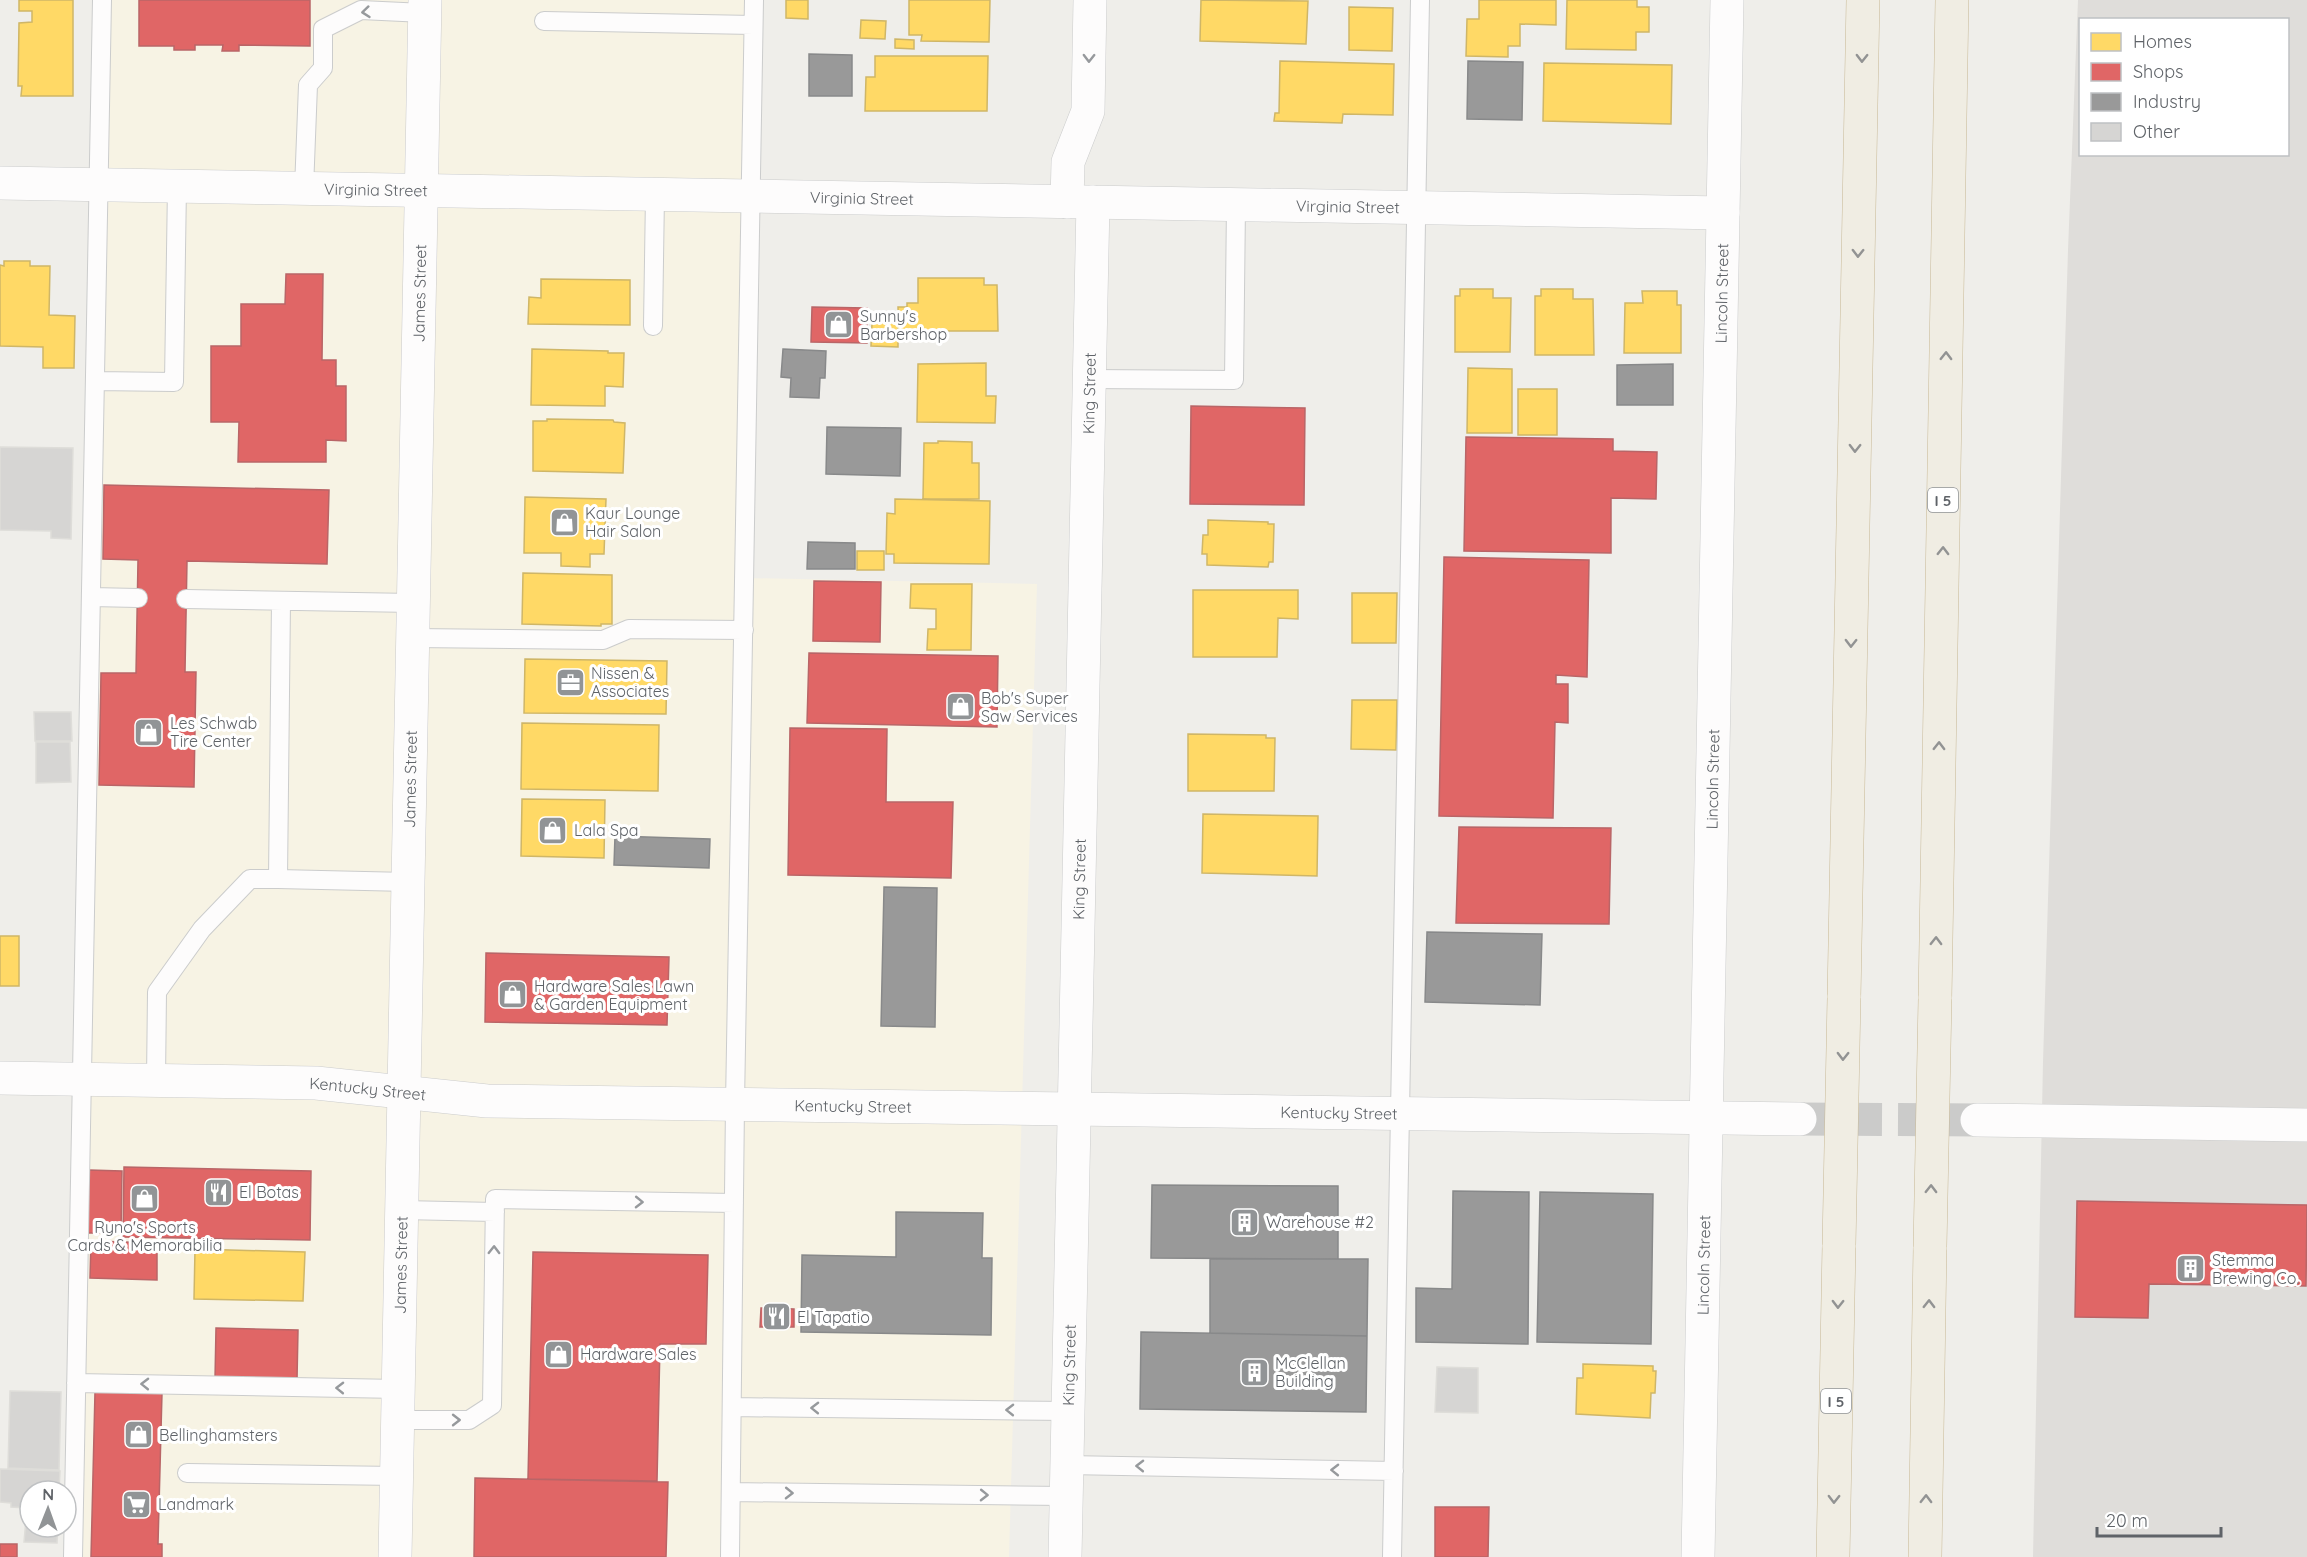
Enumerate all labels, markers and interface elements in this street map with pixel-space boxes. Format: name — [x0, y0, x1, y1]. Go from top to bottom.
one-way arrow — [361, 5, 371, 18]
legend — [2079, 18, 2289, 156]
text: Homes — [2133, 30, 2192, 53]
one-way arrow — [1082, 54, 1095, 63]
one-way arrow — [1856, 54, 1868, 63]
text: Shops — [2133, 60, 2184, 83]
text: Industry — [2133, 90, 2201, 113]
text: Other — [2133, 120, 2180, 143]
street label: Virginia Street — [324, 179, 428, 200]
street label: Virginia Street — [810, 187, 914, 209]
street label: Virginia Street — [1296, 196, 1400, 217]
street label: Lincoln Street — [1711, 243, 1732, 344]
street label: James Street — [408, 244, 430, 343]
one-way arrow — [1852, 249, 1864, 258]
place label: Sunny's Barbershop — [860, 306, 947, 344]
shop icon: Sunny's Barbershop — [823, 309, 855, 341]
street label: King Street — [1078, 352, 1100, 434]
one-way arrow — [1940, 352, 1952, 361]
one-way arrow — [1848, 444, 1861, 453]
road number: I 5 — [1928, 488, 1958, 512]
place label: Kaur Lounge Hair Salon — [585, 503, 680, 541]
shop icon: Kaur Lounge Hair Salon — [548, 506, 580, 538]
one-way arrow — [1936, 547, 1949, 556]
one-way arrow — [1845, 639, 1857, 648]
place label: Nissen & Associates — [591, 663, 669, 701]
office icon: Nissen & Associates — [554, 666, 586, 698]
place label: Bob's Super Saw Services — [981, 688, 1078, 726]
shop icon: Bob's Super Saw Services — [944, 691, 976, 723]
place label: Les Schwab Tire Center — [170, 713, 257, 751]
shop icon: Les Schwab Tire Center — [133, 716, 165, 748]
street label: Lincoln Street — [1702, 729, 1723, 829]
street label: James Street — [399, 730, 421, 828]
one-way arrow — [1933, 742, 1945, 751]
shop icon: Lala Spa — [537, 814, 569, 846]
place label: Lala Spa — [574, 820, 638, 840]
street label: King Street — [1068, 838, 1090, 920]
one-way arrow — [1930, 936, 1942, 945]
place label: Hardware Sales Lawn & Garden Equipment — [534, 976, 694, 1014]
shop icon: Hardware Sales Lawn & Garden Equipment — [497, 979, 529, 1011]
one-way arrow — [1837, 1052, 1849, 1061]
street label: Kentucky Street — [309, 1073, 427, 1105]
street label: Kentucky Street — [794, 1095, 912, 1117]
street label: Kentucky Street — [1280, 1102, 1398, 1123]
restaurant icon: El Botas — [202, 1176, 234, 1208]
place label: El Botas — [239, 1182, 299, 1202]
shop icon: Ryno's Sports Cards & Memorabilia — [129, 1183, 161, 1215]
one-way arrow — [1925, 1184, 1938, 1193]
one-way arrow — [635, 1196, 644, 1208]
building icon: Warehouse #2 — [1229, 1206, 1261, 1238]
place label: Warehouse #2 — [1266, 1212, 1374, 1232]
street label: Lincoln Street — [1693, 1215, 1714, 1315]
street label: James Street — [390, 1216, 412, 1314]
place label: Ryno's Sports Cards & Memorabilia — [68, 1217, 222, 1255]
one-way arrow — [488, 1245, 501, 1254]
place label: Stemma Brewing Co. — [2212, 1250, 2299, 1288]
building icon: Stemma Brewing Co. — [2175, 1253, 2207, 1285]
one-way arrow — [1832, 1299, 1844, 1308]
one-way arrow — [1923, 1299, 1936, 1308]
restaurant icon: El Tapatio — [760, 1301, 792, 1333]
place label: El Tapatio — [797, 1307, 870, 1327]
street label: King Street — [1058, 1324, 1080, 1406]
shop icon: Hardware Sales — [543, 1338, 575, 1370]
place label: Hardware Sales — [580, 1344, 696, 1364]
place label: McClellan Building — [1275, 1353, 1346, 1391]
building icon: McClellan Building — [1238, 1356, 1270, 1388]
one-way arrow — [140, 1378, 149, 1391]
one-way arrow — [335, 1382, 344, 1395]
road number: I 5 — [1821, 1389, 1851, 1413]
one-way arrow — [810, 1402, 819, 1414]
one-way arrow — [1005, 1404, 1014, 1416]
one-way arrow — [452, 1414, 461, 1426]
shop icon: Bellinghamsters — [122, 1419, 154, 1451]
place label: Bellinghamsters — [159, 1425, 277, 1445]
one-way arrow — [1136, 1460, 1145, 1473]
one-way arrow — [1331, 1464, 1340, 1476]
north arrow — [18, 1479, 78, 1539]
text: N — [42, 1484, 54, 1504]
one-way arrow — [785, 1487, 794, 1499]
supermarket icon: Landmark — [121, 1488, 153, 1520]
one-way arrow — [980, 1489, 989, 1501]
place label: Landmark — [158, 1494, 234, 1514]
one-way arrow — [1828, 1494, 1840, 1503]
one-way arrow — [1920, 1494, 1932, 1503]
scale bar — [2097, 1500, 2222, 1538]
text: 20 m — [2106, 1509, 2148, 1532]

